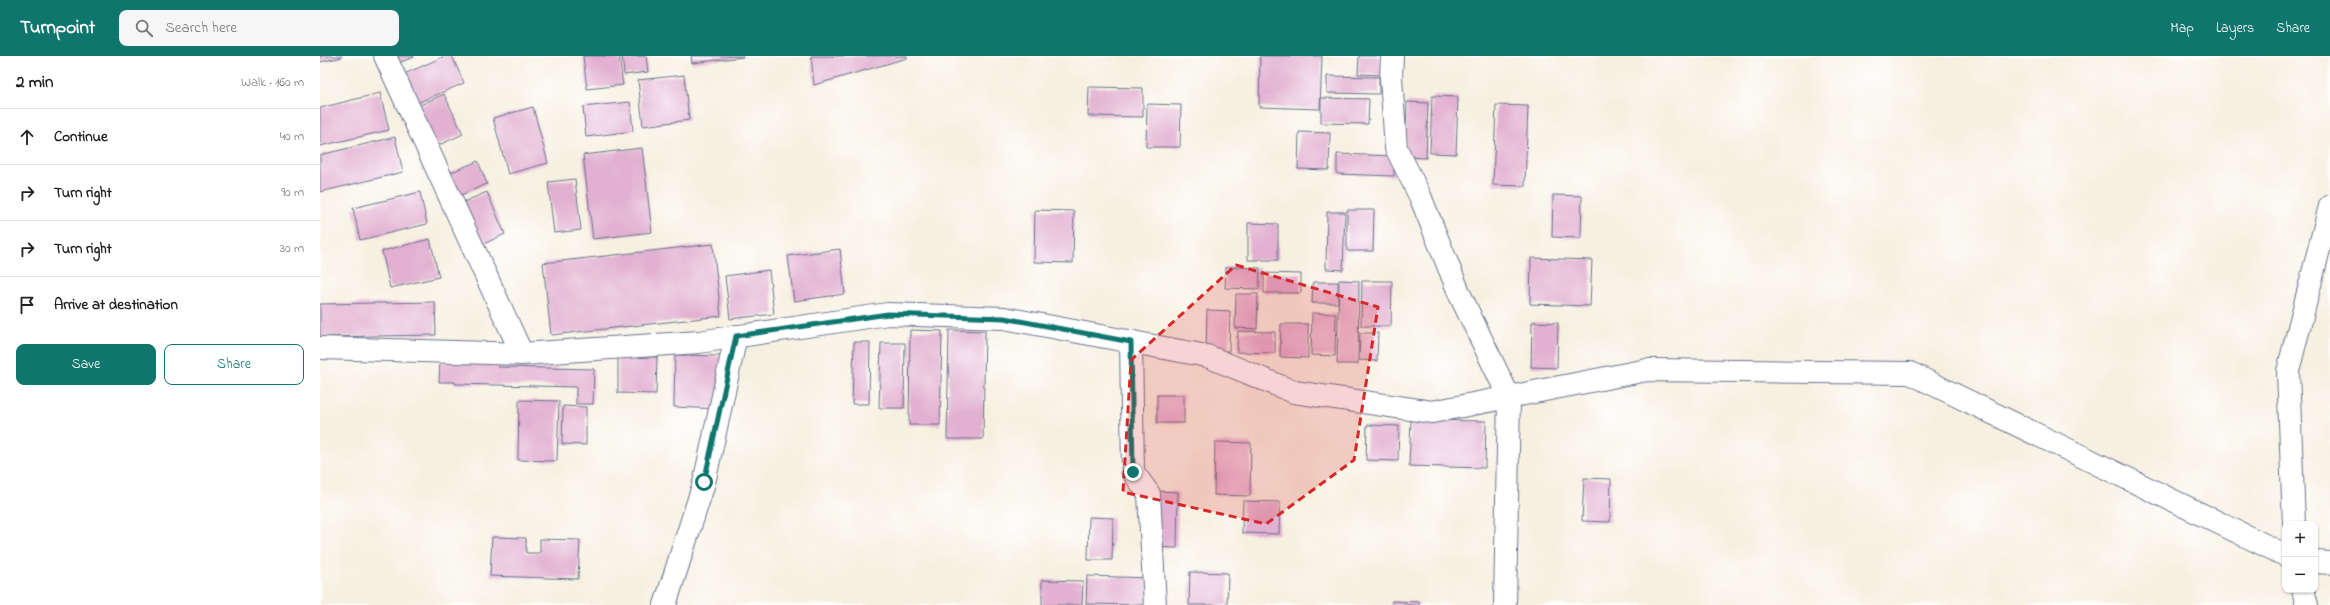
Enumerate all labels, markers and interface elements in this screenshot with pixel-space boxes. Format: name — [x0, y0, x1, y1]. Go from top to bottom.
search box — [119, 10, 399, 46]
text: Turnpoint — [20, 15, 95, 42]
icon: search — [133, 17, 155, 39]
text: Search here — [165, 17, 237, 39]
text: Map — [2170, 18, 2194, 39]
text: Layers — [2216, 18, 2254, 39]
text: Share — [2276, 18, 2310, 39]
text: 2 min — [16, 70, 53, 95]
text: Walk · 160 m — [241, 73, 304, 92]
icon: ahead — [16, 126, 38, 148]
text: Continue — [54, 126, 108, 148]
text: 40 m — [280, 127, 304, 146]
icon: right — [16, 182, 38, 204]
text: Turn right — [54, 182, 112, 204]
text: 90 m — [281, 183, 304, 202]
icon: right — [16, 238, 38, 260]
text: Turn right — [54, 238, 112, 260]
text: 30 m — [280, 239, 304, 258]
icon: arrive — [16, 294, 38, 316]
text: Arrive at destination — [54, 294, 178, 316]
button: Save — [16, 344, 156, 385]
button: Share — [164, 344, 304, 385]
route end — [1124, 463, 1142, 481]
route start — [695, 473, 713, 491]
map controls — [2282, 521, 2318, 593]
button: + — [2282, 521, 2318, 557]
button: − — [2282, 557, 2318, 593]

